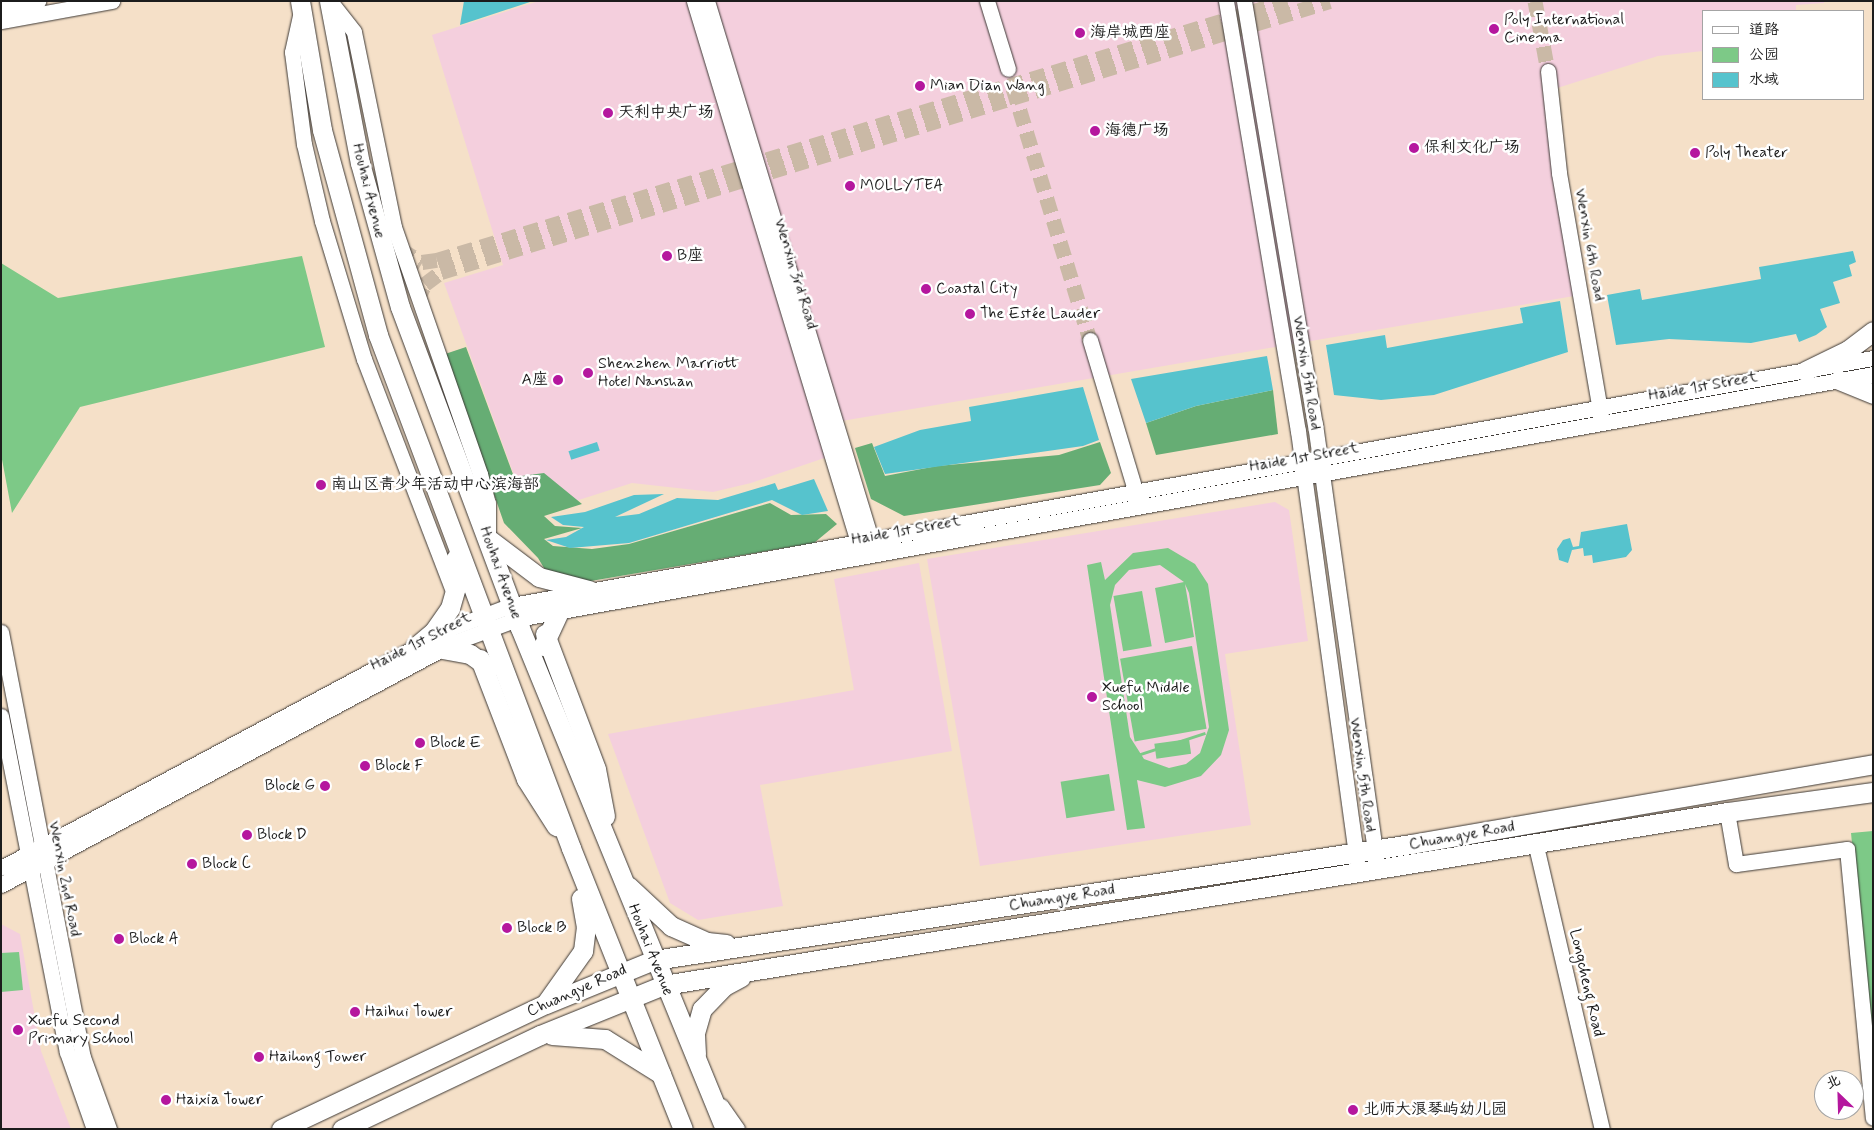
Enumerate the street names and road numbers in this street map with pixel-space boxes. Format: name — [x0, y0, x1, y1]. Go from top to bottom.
street label: Houhai Avenue — [347, 141, 389, 241]
street label: Wenxin 6th Road — [1570, 187, 1608, 303]
street label: Wenxin 3rd Road — [769, 217, 821, 331]
street label: Wenxin 5th Road — [1288, 315, 1324, 431]
street label: Haide 1st Street — [1647, 368, 1759, 406]
street label: Haide 1st Street — [1248, 439, 1360, 477]
street label: Haide 1st Street — [850, 512, 962, 550]
street label: Houhai Avenue — [474, 523, 526, 623]
street label: Haide 1st Street — [367, 608, 475, 676]
street label: Wenxin 5th Road — [1344, 717, 1380, 833]
street label: Chuangye Road — [1408, 817, 1516, 855]
street label: Wenxin 2nd Road — [44, 820, 84, 938]
street label: Chuangye Road — [1008, 880, 1116, 916]
street label: Houhai Avenue — [623, 900, 677, 1000]
street label: Longcheng Road — [1564, 928, 1608, 1038]
street label: Chuangye Road — [525, 961, 629, 1021]

